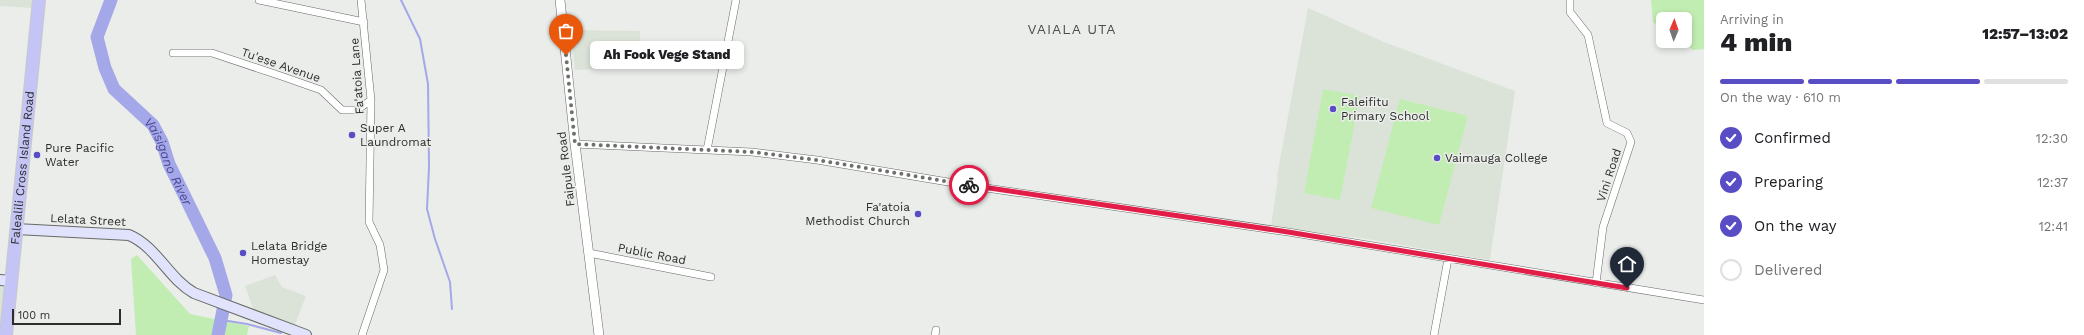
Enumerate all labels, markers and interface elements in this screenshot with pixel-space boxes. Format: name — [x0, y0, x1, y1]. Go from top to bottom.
north arrow — [1656, 12, 1692, 48]
map controls — [1656, 12, 1692, 48]
text: Arriving in — [1720, 12, 1784, 27]
pin — [549, 14, 583, 55]
icon: bag — [555, 20, 577, 42]
district label: VAIALA UTA — [1027, 21, 1117, 37]
text: 12:57–13:02 — [1982, 25, 2068, 43]
text: 4 min — [1720, 27, 1792, 57]
street label: Fa'atoia Lane — [347, 37, 367, 115]
callout: Ah Fook Vege Stand — [590, 41, 744, 69]
street label: Tu'ese Avenue — [240, 45, 322, 85]
text: Ah Fook Vege Stand — [604, 47, 730, 62]
street label: Falealili Cross Island Road — [8, 90, 37, 245]
text: On the way · 610 m — [1720, 90, 1841, 105]
place label: Faleifitu Primary School — [1341, 95, 1430, 123]
marker: Faleifitu Primary School — [1328, 104, 1338, 114]
water label: Vaisigano River — [142, 114, 196, 209]
place label: Super A Laundromat — [360, 121, 431, 149]
icon: check — [1720, 127, 1742, 149]
text: Confirmed — [1754, 129, 1831, 147]
marker: Super A Laundromat — [347, 130, 357, 140]
street label: Faipule Road — [554, 131, 578, 207]
text: 12:30 — [2036, 131, 2068, 146]
place label: Pure Pacific Water — [45, 141, 114, 169]
street label: Vini Road — [1594, 147, 1624, 203]
marker: Pure Pacific Water — [32, 150, 42, 160]
place label: Vaimauga College — [1445, 151, 1548, 165]
marker: Vaimauga College — [1432, 153, 1442, 163]
courier — [949, 165, 989, 205]
icon: check — [1720, 171, 1742, 193]
text: Preparing — [1754, 173, 1823, 191]
icon: bike — [958, 174, 980, 196]
text: 12:37 — [2037, 175, 2068, 190]
place label: Fa'atoia Methodist Church — [805, 200, 910, 228]
marker: Fa'atoia Methodist Church — [913, 209, 923, 219]
street label: Lelata Street — [50, 211, 126, 229]
icon: check — [1720, 215, 1742, 237]
text: On the way — [1754, 217, 1836, 235]
text: 12:41 — [2039, 219, 2068, 234]
place label: Lelata Bridge Homestay — [251, 239, 328, 267]
street label: Public Road — [617, 241, 687, 267]
pin — [1610, 247, 1644, 288]
marker: Lelata Bridge Homestay — [238, 248, 248, 258]
icon: home — [1616, 253, 1638, 275]
text: Delivered — [1754, 261, 1822, 279]
scale bar — [12, 307, 121, 326]
text: 100 m — [18, 309, 50, 322]

